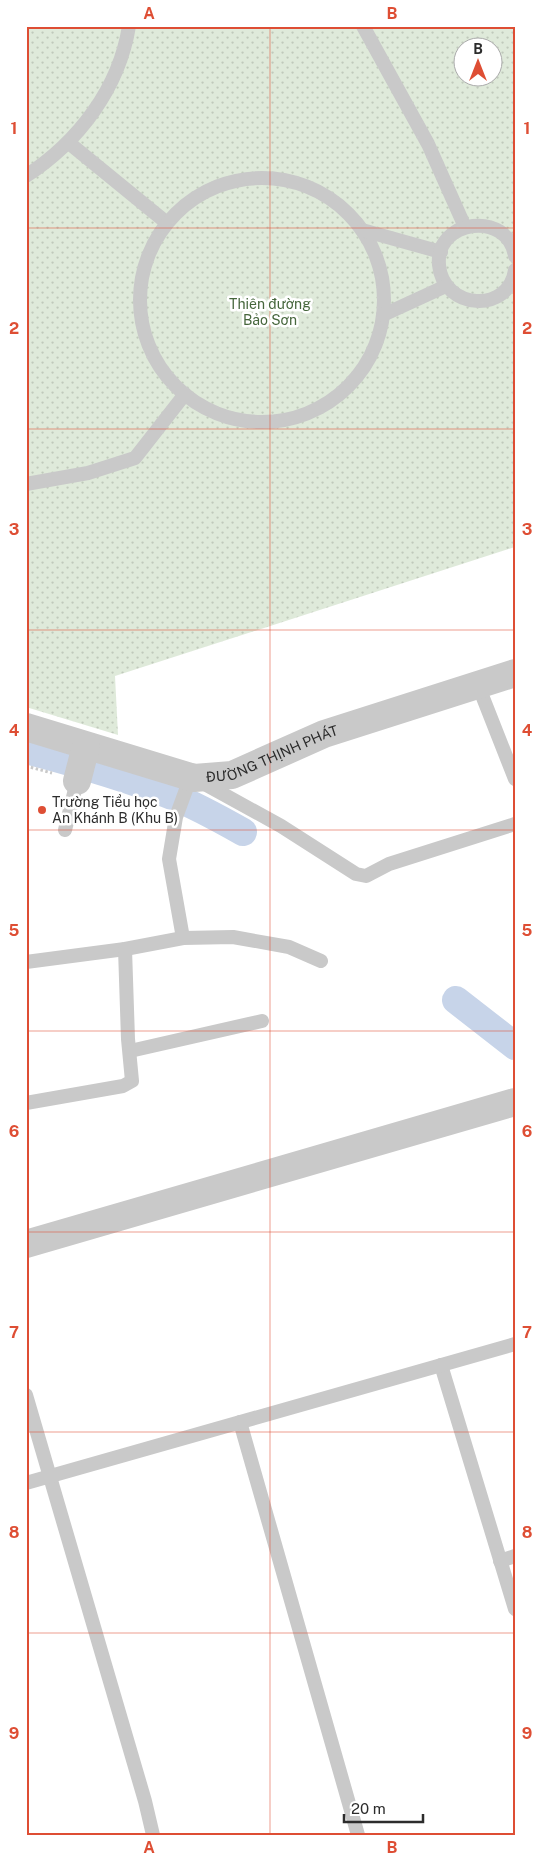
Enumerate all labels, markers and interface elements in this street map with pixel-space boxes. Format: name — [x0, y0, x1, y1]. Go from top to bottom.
text: A — [143, 4, 155, 23]
text: B — [387, 4, 398, 23]
north arrow — [454, 38, 504, 88]
text: B — [473, 41, 483, 57]
text: 1 — [11, 119, 17, 138]
text: 1 — [524, 119, 530, 138]
park label: Thiên đường Bảo Sơn — [229, 296, 311, 328]
text: 2 — [9, 319, 19, 338]
text: 2 — [522, 319, 532, 338]
text: 3 — [9, 520, 19, 539]
text: 3 — [522, 520, 532, 539]
text: 4 — [9, 721, 20, 740]
text: 4 — [522, 721, 533, 740]
street label: ĐƯỜNG THỊNH PHÁT — [205, 722, 340, 785]
place label: Trường Tiểu học An Khánh B (Khu B) — [52, 794, 178, 826]
marker: Trường Tiểu học An Khánh B (Khu B) — [36, 804, 48, 816]
text: 5 — [9, 921, 20, 940]
text: 5 — [522, 921, 533, 940]
text: 6 — [9, 1122, 19, 1141]
text: 6 — [522, 1122, 532, 1141]
text: 7 — [9, 1323, 19, 1342]
text: 7 — [522, 1323, 532, 1342]
text: 8 — [9, 1523, 20, 1542]
text: 8 — [522, 1523, 533, 1542]
text: 9 — [9, 1724, 19, 1743]
text: 9 — [522, 1724, 532, 1743]
scale bar — [344, 1791, 422, 1823]
text: 20 m — [351, 1800, 386, 1817]
text: A — [143, 1838, 155, 1857]
text: B — [387, 1838, 398, 1857]

